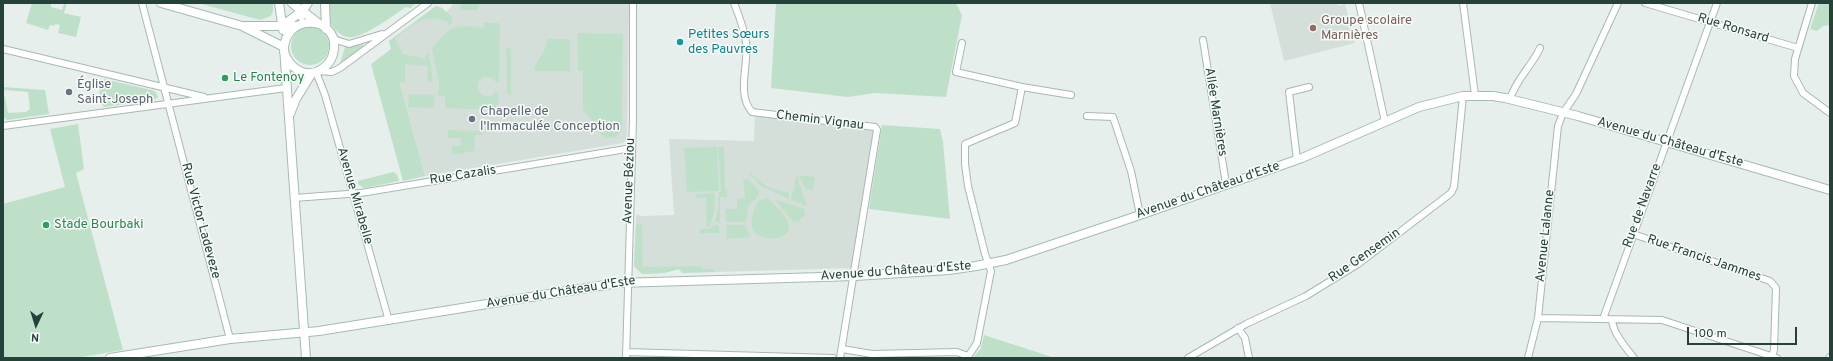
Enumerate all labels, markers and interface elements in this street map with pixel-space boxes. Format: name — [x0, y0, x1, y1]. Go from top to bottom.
street label: Rue Ronsard — [1696, 11, 1770, 47]
place label: Groupe scolaire Marnières — [1321, 13, 1412, 44]
marker: Groupe scolaire Marnières — [1308, 23, 1318, 33]
place label: Petites Sœurs des Pauvres — [688, 27, 770, 58]
marker: Petites Sœurs des Pauvres — [675, 37, 685, 47]
street label: Allée Marnières — [1200, 66, 1230, 158]
place label: Le Fontenoy — [233, 70, 304, 86]
marker: Le Fontenoy — [220, 73, 230, 83]
place label: Église Saint-Joseph — [77, 77, 153, 108]
marker: Église Saint-Joseph — [64, 87, 74, 97]
place label: Chapelle de l'Immaculée Conception — [480, 104, 620, 135]
street label: Chemin Vignau — [775, 108, 865, 134]
marker: Chapelle de l'Immaculée Conception — [467, 114, 477, 124]
street label: Avenue du Château d'Este — [1595, 115, 1745, 171]
street label: Avenue Béziou — [621, 137, 639, 225]
street label: Avenue Mirabelle — [333, 146, 375, 246]
street label: Avenue du Château d'Este — [1134, 159, 1282, 223]
street label: Rue Victor Ladeveze — [177, 161, 223, 281]
street label: Rue de Navarre — [1620, 162, 1666, 250]
street label: Rue Cazalis — [429, 163, 497, 189]
street label: Avenue Lalanne — [1533, 189, 1559, 283]
place label: Stade Bourbaki — [54, 217, 144, 233]
marker: Stade Bourbaki — [41, 220, 51, 230]
street label: Rue Gensemin — [1326, 226, 1404, 286]
street label: Rue Francis Jammes — [1645, 232, 1763, 286]
street label: Avenue du Château d'Este — [820, 259, 972, 285]
street label: Avenue du Château d'Este — [485, 273, 637, 313]
north arrow — [16, 305, 56, 345]
scale bar — [1689, 319, 1799, 345]
text: 100 m — [1694, 326, 1727, 342]
text: N — [31, 330, 40, 344]

